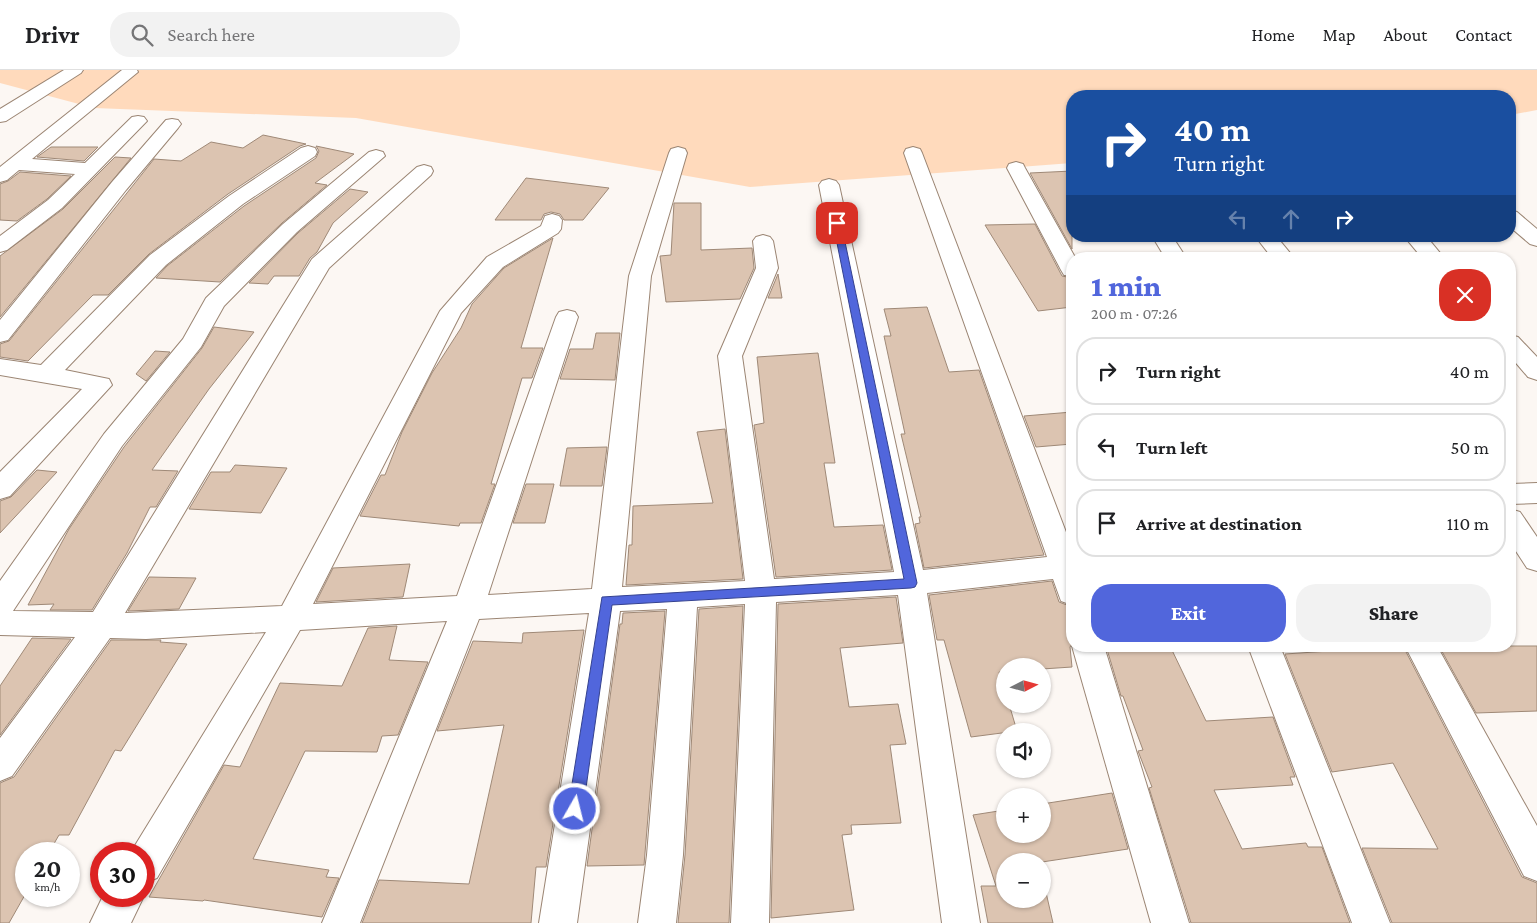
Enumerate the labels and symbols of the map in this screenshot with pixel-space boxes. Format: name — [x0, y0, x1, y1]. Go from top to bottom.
pin — [816, 202, 858, 244]
north arrow — [996, 658, 1051, 712]
position arrow — [548, 782, 600, 834]
speed limit sign: 30 — [90, 842, 155, 907]

